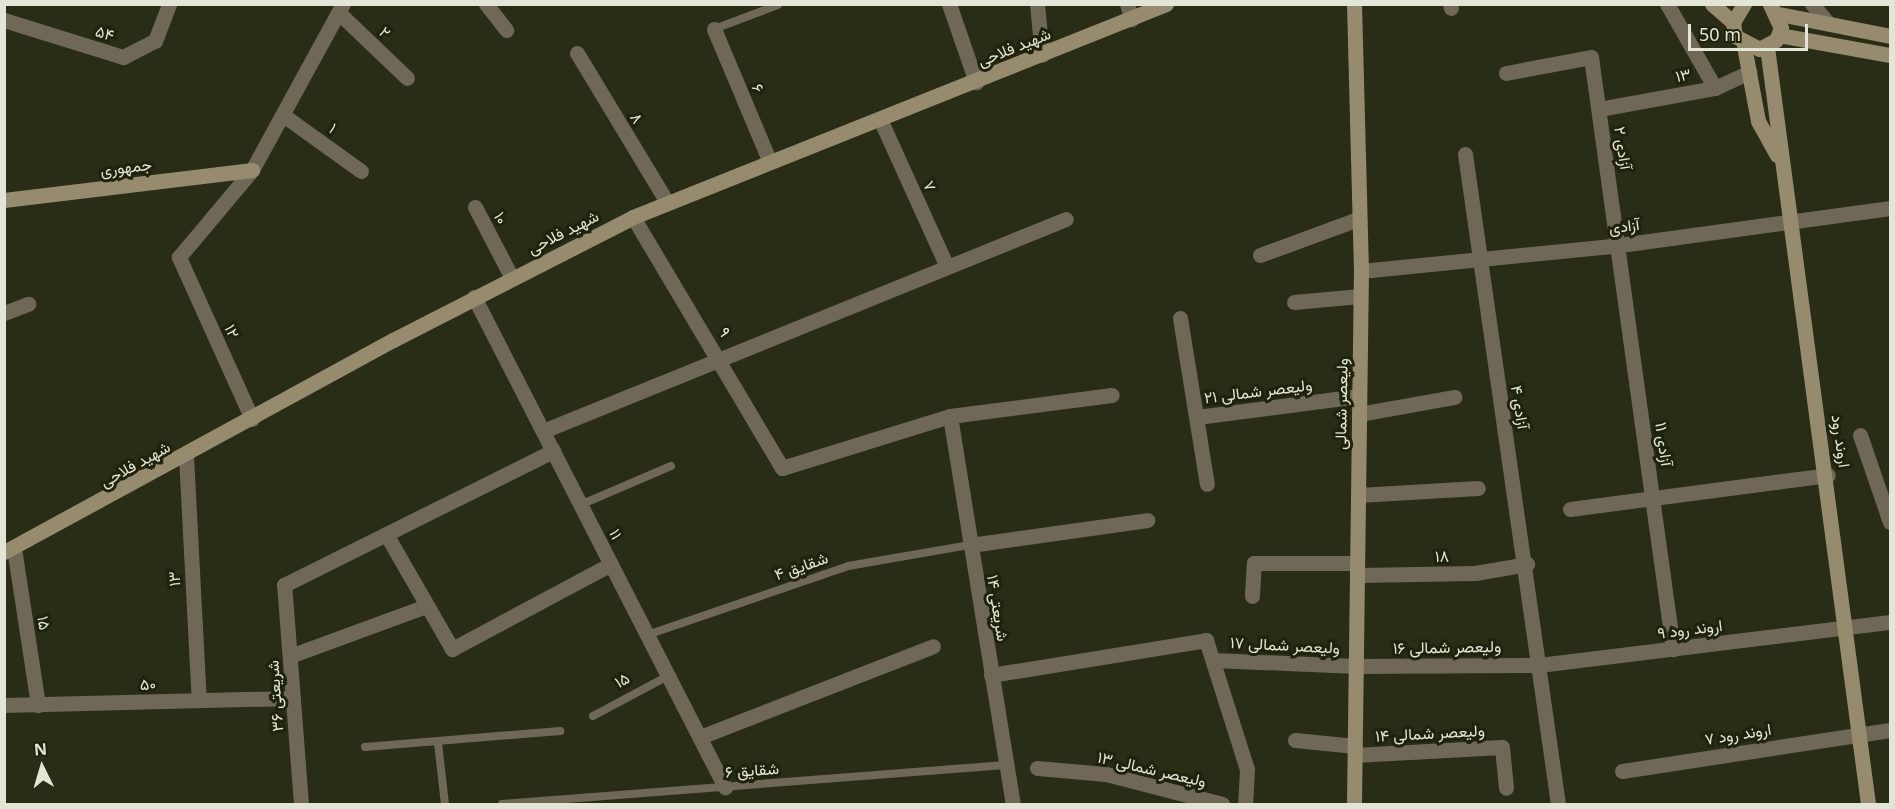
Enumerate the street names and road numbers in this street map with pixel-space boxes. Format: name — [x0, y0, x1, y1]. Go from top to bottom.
street label: ۵۴ — [93, 21, 117, 45]
street label: ۲ — [375, 22, 395, 42]
street label: شهید فلاحی — [975, 24, 1053, 70]
street label: ۱۳ — [1674, 64, 1692, 86]
street label: ۶ — [748, 81, 768, 95]
street label: ۸ — [626, 109, 648, 127]
street label: ۱ — [325, 119, 341, 137]
street label: آزادی ۲ — [1610, 125, 1636, 171]
street label: جمهوری — [99, 154, 153, 180]
street label: ۷ — [919, 178, 941, 194]
street label: شهید فلاحی — [524, 206, 602, 258]
street label: ۱۰ — [490, 208, 512, 228]
street label: آزادی — [1608, 215, 1640, 237]
street label: ۱۲ — [221, 321, 243, 341]
street label: ۹ — [715, 324, 735, 340]
street label: ولیعصر شمالی — [1331, 358, 1351, 450]
street label: ولیعصر شمالی ۲۱ — [1203, 375, 1313, 407]
street label: آزادی ۴ — [1507, 384, 1533, 430]
street label: اروند رود — [1828, 413, 1854, 469]
street label: آزادی ۱۱ — [1651, 421, 1677, 467]
street label: شهید فلاحی — [97, 437, 173, 491]
street label: ۱۱ — [605, 526, 627, 542]
street label: ۱۸ — [1435, 546, 1449, 566]
street label: شقایق ۴ — [772, 548, 830, 584]
street label: ۱۳ — [164, 571, 184, 587]
street label: شریعتی ۱۴ — [983, 573, 1013, 643]
street label: ۱۵ — [33, 615, 55, 631]
street label: اروند رود ۹ — [1656, 616, 1724, 642]
street label: ولیعصر شمالی ۱۷ — [1230, 633, 1340, 657]
street label: ولیعصر شمالی ۱۶ — [1393, 636, 1501, 658]
street label: شریعتی ۳۶ — [263, 660, 287, 732]
street label: ۱۵ — [611, 668, 633, 692]
street label: ۵۰ — [140, 674, 156, 694]
street label: اروند رود ۷ — [1703, 719, 1773, 749]
street label: ولیعصر شمالی ۱۴ — [1375, 721, 1485, 745]
street label: ولیعصر شمالی ۱۳ — [1096, 747, 1208, 791]
street label: شقایق ۶ — [724, 759, 780, 781]

